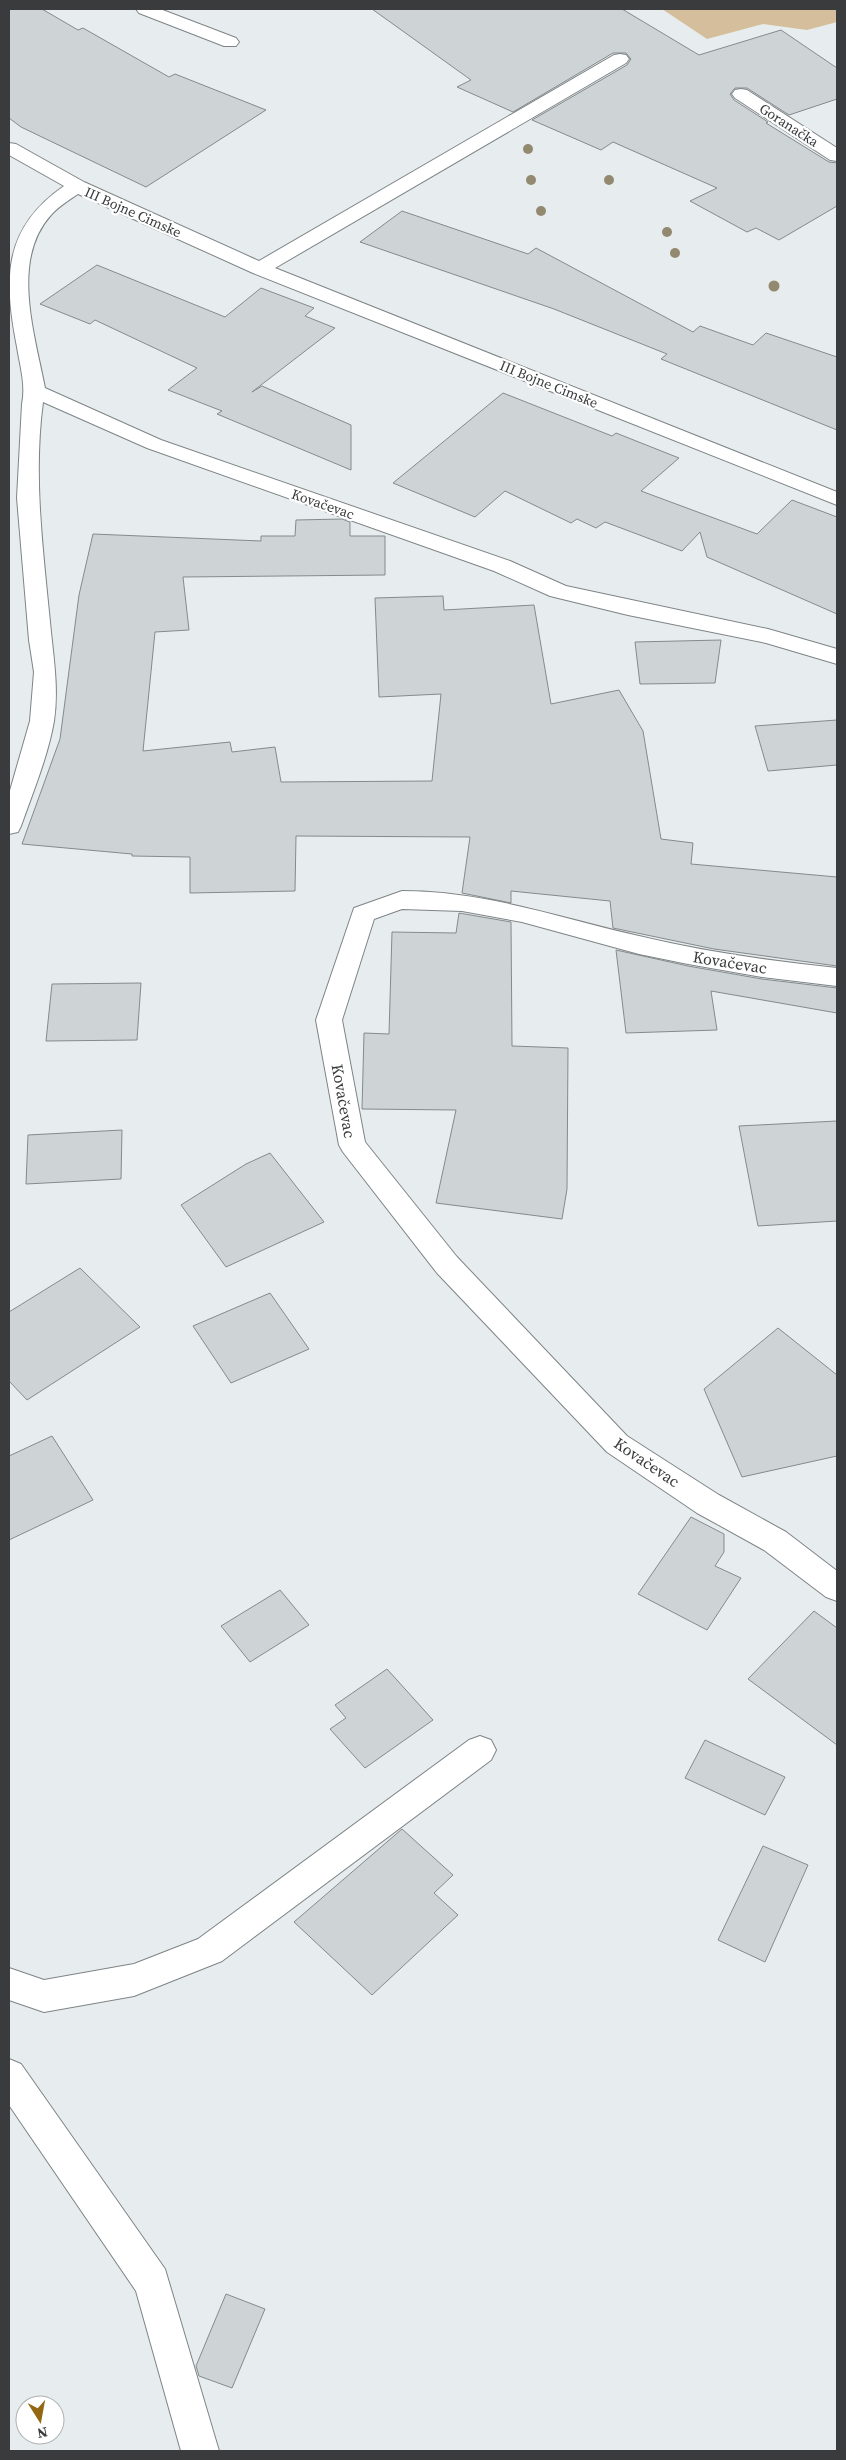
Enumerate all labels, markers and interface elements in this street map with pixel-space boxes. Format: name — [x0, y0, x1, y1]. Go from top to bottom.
street label: Goranačka — [755, 98, 823, 152]
street label: III Bojne Cimske — [81, 182, 185, 242]
street label: III Bojne Cimske — [497, 355, 601, 413]
street label: Kovačevac — [289, 484, 357, 524]
street label: Kovačevac — [691, 945, 769, 979]
street label: Kovačevac — [327, 1062, 361, 1140]
street label: Kovačevac — [610, 1432, 684, 1492]
north arrow — [15, 2395, 65, 2445]
text: N — [36, 2422, 49, 2444]

